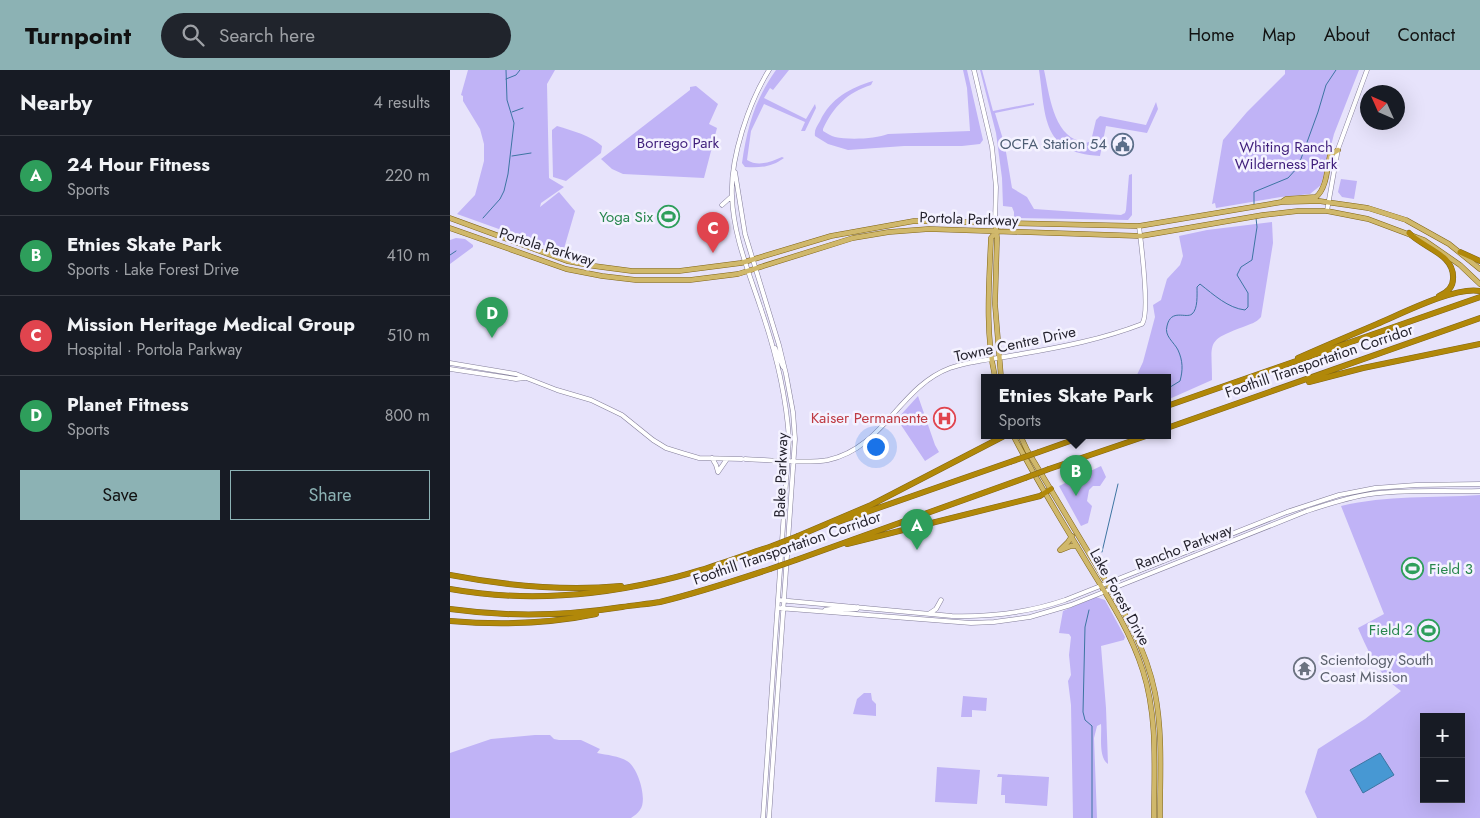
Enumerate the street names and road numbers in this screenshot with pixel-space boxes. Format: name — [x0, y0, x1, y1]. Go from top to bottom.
street label: Portola Parkway — [919, 206, 1019, 232]
street label: Portola Parkway — [496, 222, 598, 272]
street label: Foothill Transportation Corridor — [1222, 318, 1417, 404]
street label: Towne Centre Drive — [952, 320, 1078, 368]
street label: Bake Parkway — [769, 432, 793, 518]
street label: Foothill Transportation Corridor — [690, 505, 885, 591]
street label: Rancho Parkway — [1132, 518, 1236, 576]
street label: Lake Forest Drive — [1084, 544, 1156, 650]

